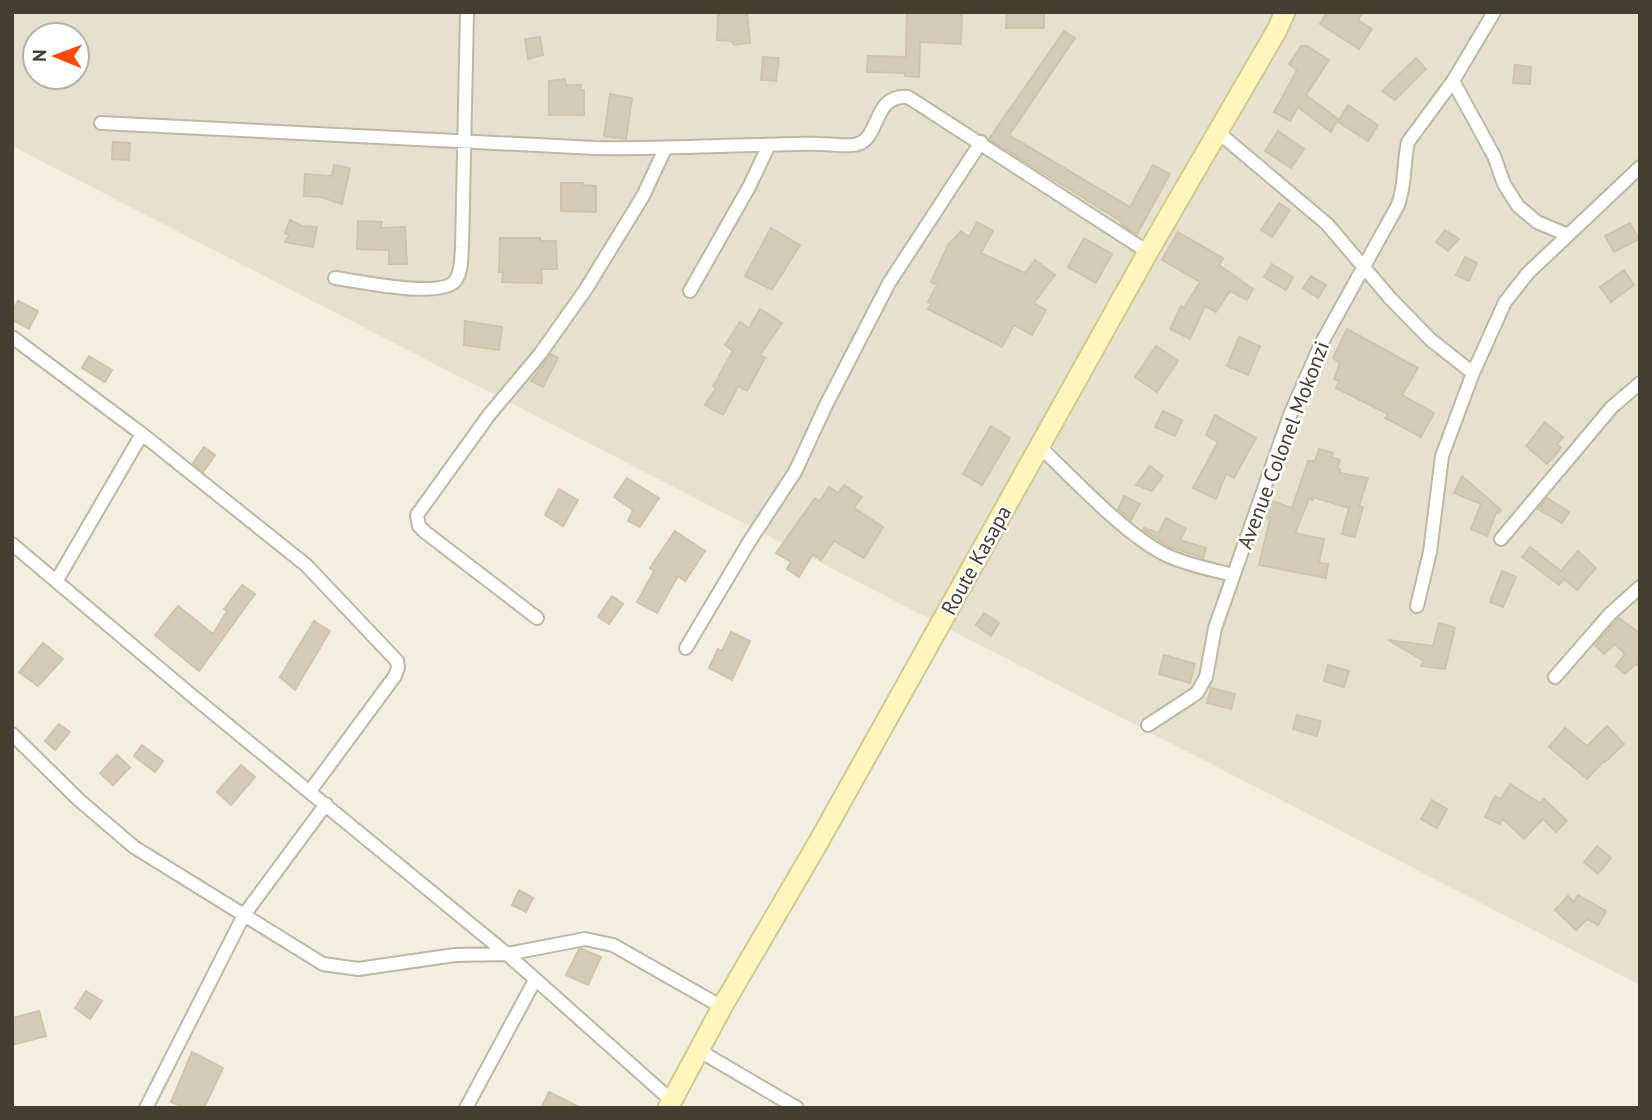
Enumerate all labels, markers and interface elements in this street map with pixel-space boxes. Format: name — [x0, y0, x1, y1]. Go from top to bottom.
north arrow — [21, 21, 91, 91]
text: N — [27, 49, 51, 62]
street label: Avenue Colonel Mokonzi — [1231, 337, 1335, 553]
street label: Route Kasapa — [935, 501, 1017, 619]

